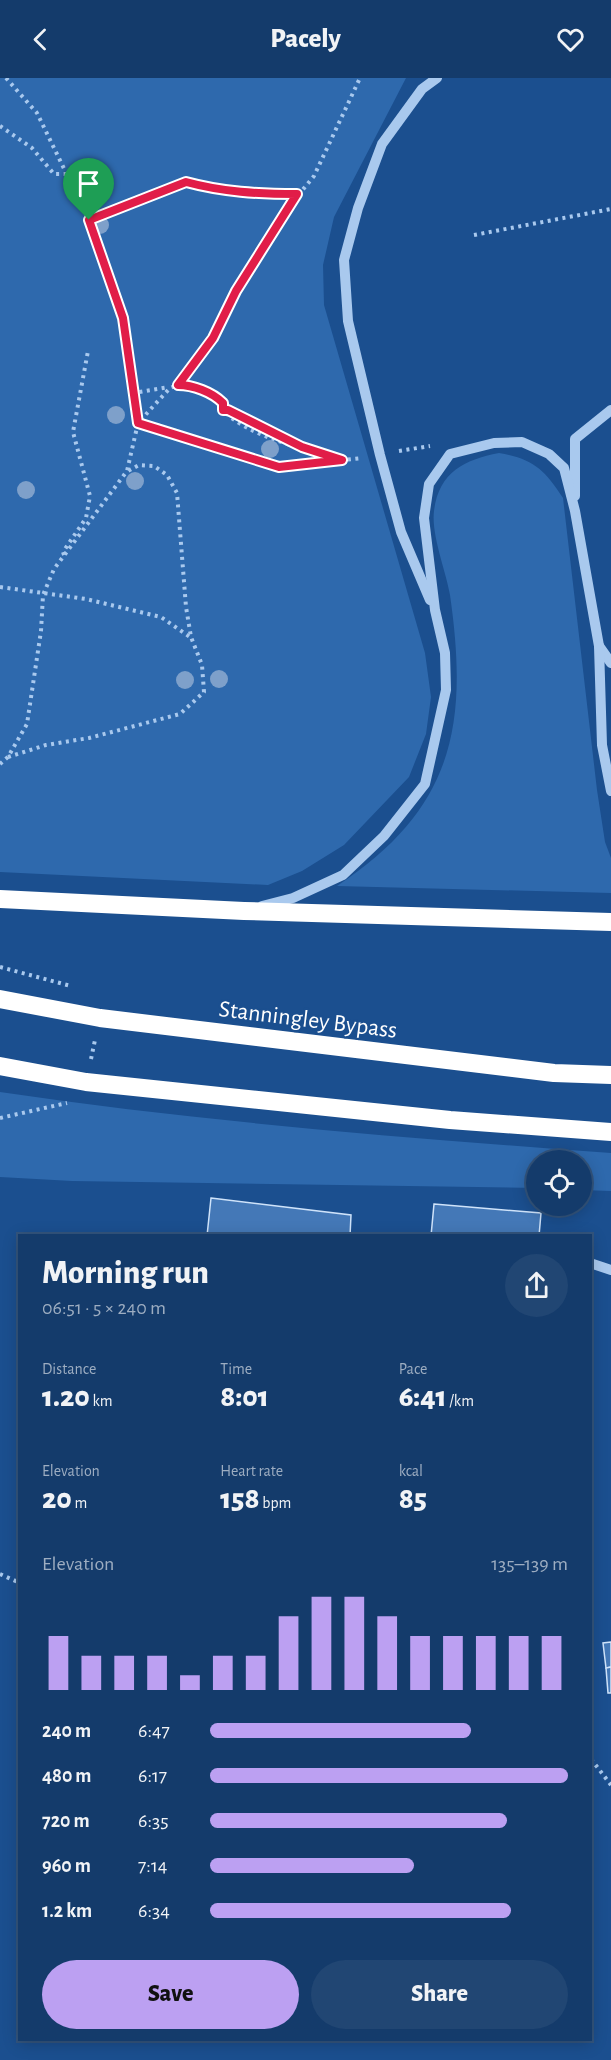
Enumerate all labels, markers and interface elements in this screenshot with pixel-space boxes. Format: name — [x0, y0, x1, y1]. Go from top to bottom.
icon: back — [24, 23, 57, 56]
icon: heart — [554, 23, 587, 56]
text: Pacely — [270, 25, 341, 52]
pin — [63, 158, 114, 220]
icon: arrive — [72, 167, 105, 200]
street label: Stanningley Bypass — [217, 997, 398, 1043]
map controls — [526, 1150, 592, 1216]
button: locate — [526, 1150, 592, 1216]
button: share — [505, 1254, 568, 1317]
text: Morning run — [42, 1257, 209, 1290]
text: 06:51 · 5 × 240 m — [42, 1298, 166, 1318]
text: Distance — [42, 1361, 96, 1377]
text: Time — [220, 1361, 252, 1377]
text: Pace — [399, 1361, 427, 1377]
text: 1.20 — [42, 1382, 90, 1412]
text: 8:01 — [220, 1382, 269, 1412]
text: 6:41 — [399, 1382, 447, 1412]
text: km — [90, 1393, 113, 1409]
text: /km — [447, 1393, 474, 1409]
text: Elevation — [42, 1463, 100, 1479]
text: Heart rate — [220, 1463, 283, 1479]
text: kcal — [399, 1463, 423, 1479]
text: 20 — [42, 1484, 72, 1514]
text: 158 — [220, 1484, 260, 1514]
text: 85 — [399, 1484, 427, 1514]
text: m — [72, 1495, 87, 1511]
text: bpm — [260, 1495, 291, 1511]
text: Elevation — [42, 1554, 114, 1574]
text: 135–139 m — [491, 1554, 568, 1574]
text: 240 m — [42, 1721, 91, 1741]
text: 6:47 — [138, 1721, 170, 1741]
text: 480 m — [42, 1766, 92, 1786]
text: 6:17 — [138, 1766, 167, 1786]
text: 720 m — [42, 1811, 90, 1831]
text: 6:35 — [138, 1811, 169, 1831]
text: 960 m — [42, 1856, 91, 1876]
text: 7:14 — [138, 1856, 167, 1876]
text: 1.2 km — [42, 1901, 92, 1921]
text: 6:34 — [138, 1901, 170, 1921]
button: Save — [42, 1960, 299, 2029]
button: Share — [311, 1960, 568, 2029]

